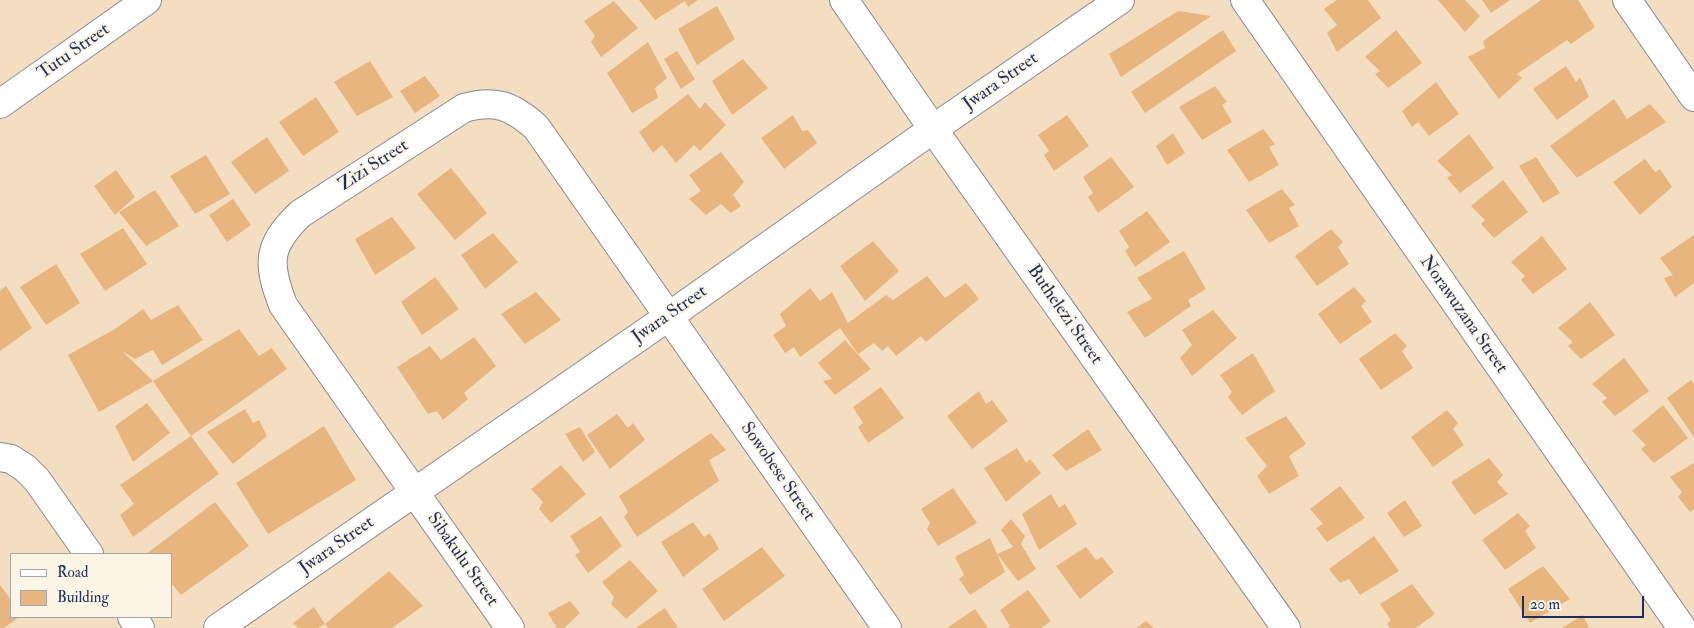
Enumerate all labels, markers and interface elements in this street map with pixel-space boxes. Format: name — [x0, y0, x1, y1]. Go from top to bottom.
street label: Tutu Street — [34, 19, 114, 85]
street label: Jwara Street — [959, 48, 1043, 116]
street label: Zizi Street — [335, 135, 413, 197]
street label: Norawuzana Street — [1414, 252, 1512, 378]
street label: Buthelezi Street — [1022, 261, 1106, 369]
street label: Jwara Street — [628, 281, 712, 349]
street label: Sowobese Street — [735, 419, 819, 525]
street label: Sibakulu Street — [422, 509, 502, 611]
street label: Jwara Street — [295, 512, 379, 580]
legend — [10, 553, 172, 618]
text: Road — [57, 563, 88, 582]
scale bar — [1524, 586, 1646, 618]
text: Building — [57, 588, 109, 607]
text: 20 m — [1530, 595, 1560, 614]

